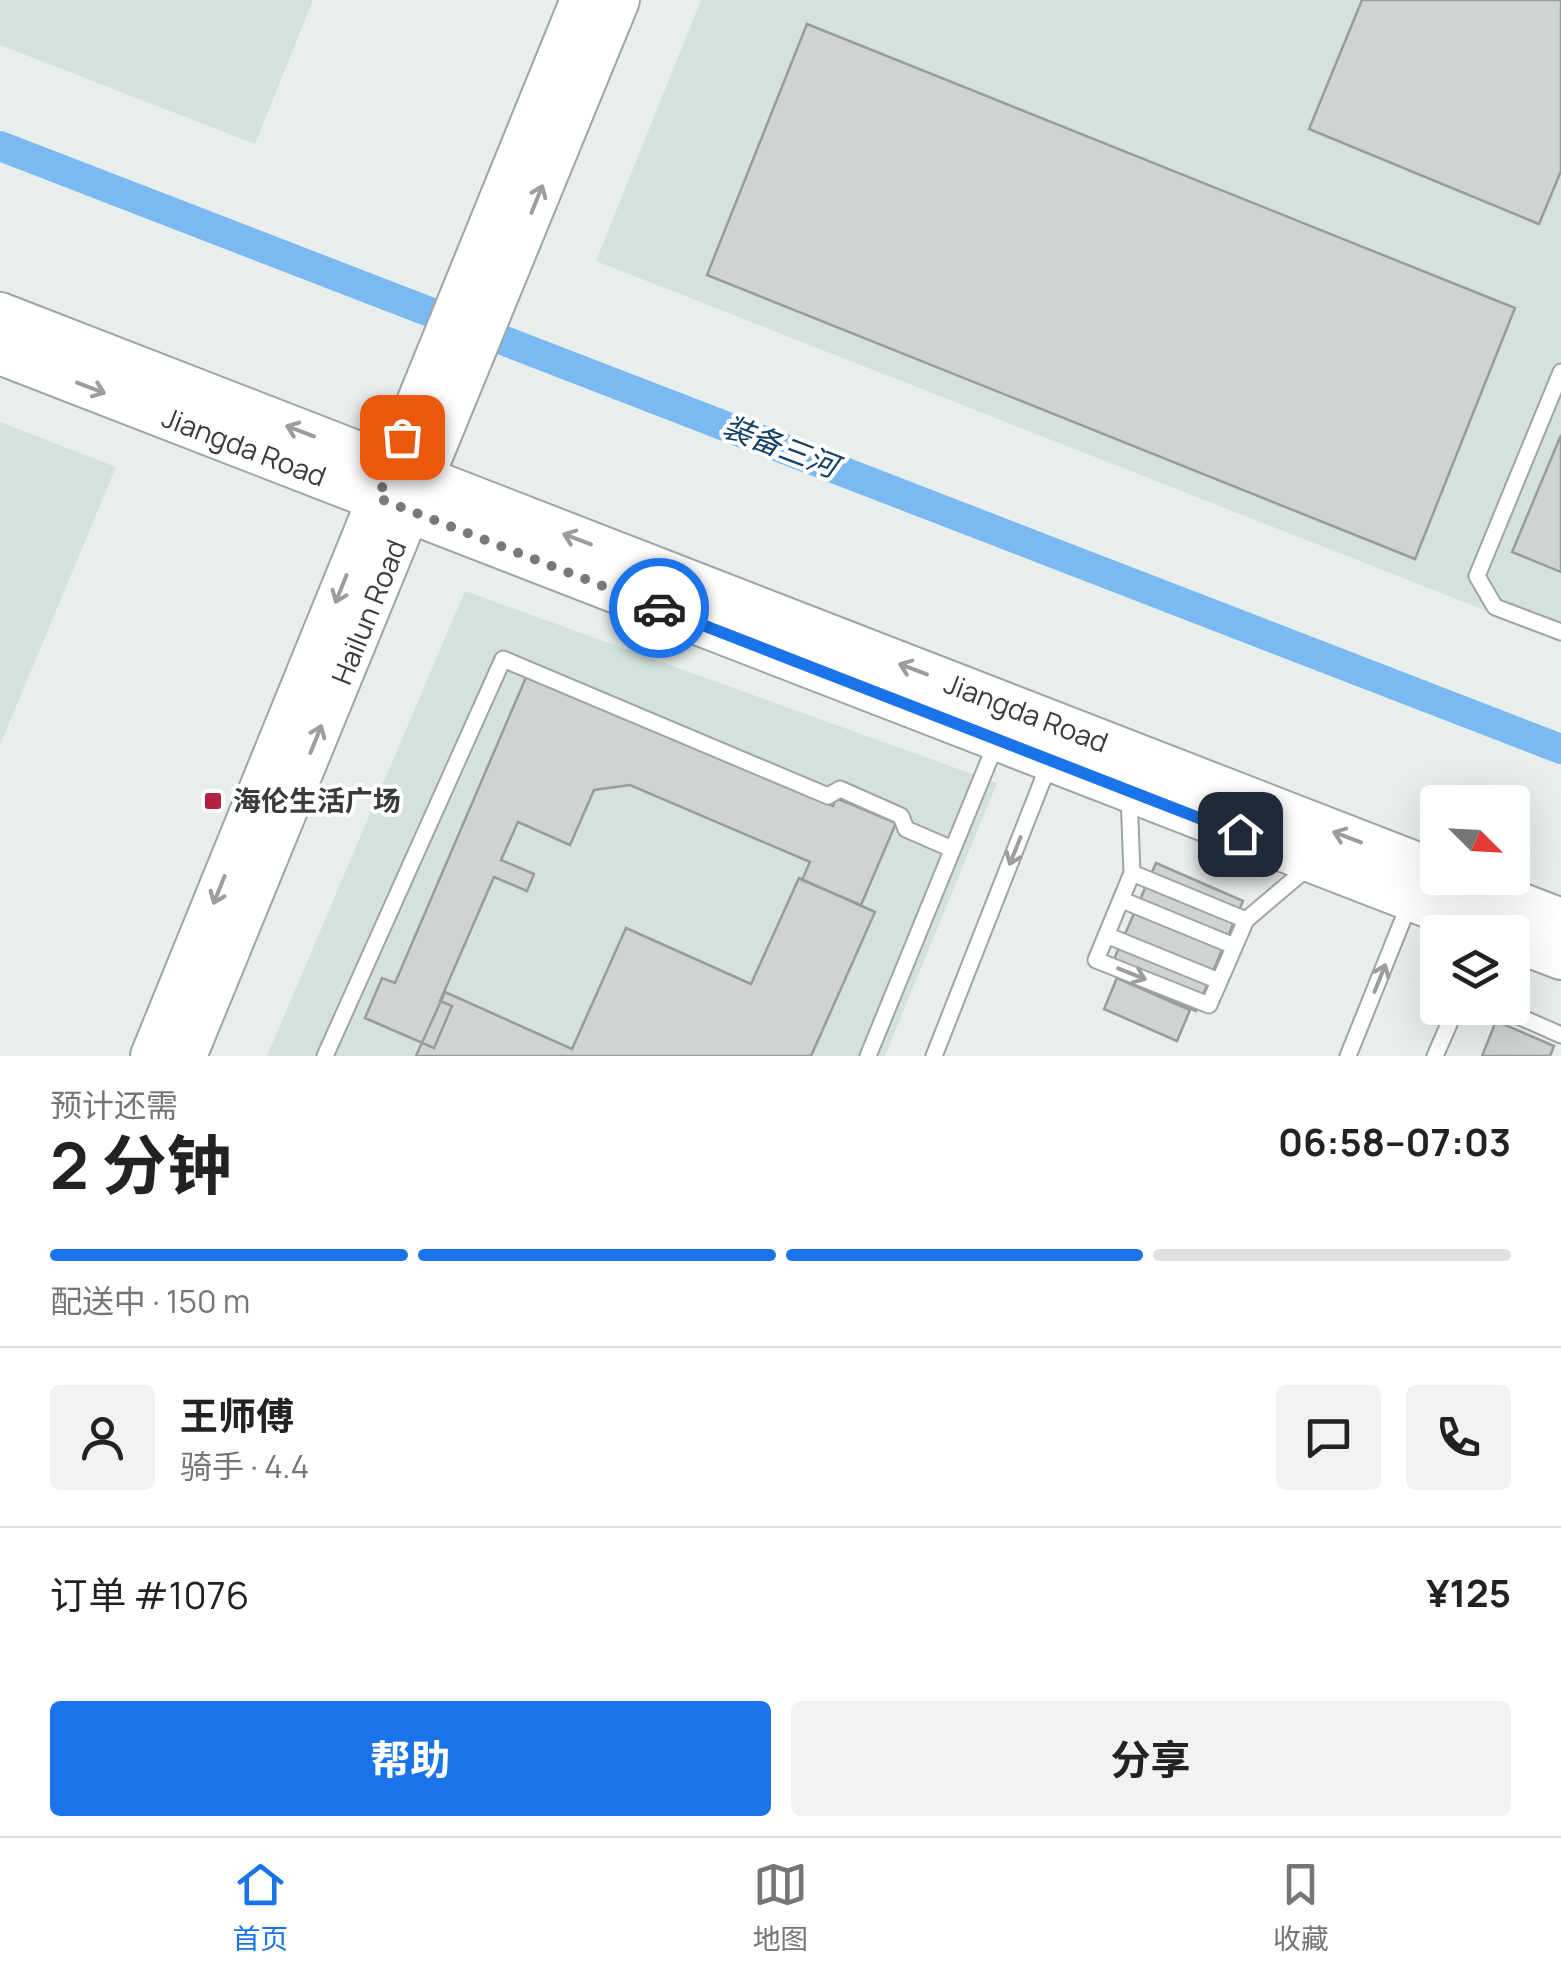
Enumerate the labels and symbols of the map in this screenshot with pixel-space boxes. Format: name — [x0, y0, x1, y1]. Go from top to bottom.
one-way arrow — [529, 184, 547, 215]
one-way arrow — [75, 380, 106, 398]
pin — [360, 395, 445, 480]
street label: Jiangda Road — [157, 397, 332, 495]
water label: 装备三河 — [717, 405, 849, 488]
one-way arrow — [285, 420, 315, 438]
one-way arrow — [563, 529, 594, 547]
street label: Hailun Road — [322, 534, 414, 690]
courier — [609, 558, 709, 658]
one-way arrow — [331, 573, 349, 604]
one-way arrow — [898, 659, 929, 677]
street label: Jiangda Road — [939, 663, 1114, 761]
one-way arrow — [308, 725, 326, 755]
place label: 海伦生活广场 — [233, 781, 401, 819]
north arrow — [1420, 785, 1530, 895]
marker: 海伦生活广场 — [202, 790, 224, 812]
pin — [1198, 792, 1283, 877]
one-way arrow — [1332, 826, 1362, 844]
one-way arrow — [1004, 835, 1022, 866]
one-way arrow — [209, 874, 227, 905]
one-way arrow — [1372, 963, 1390, 994]
one-way arrow — [1116, 966, 1147, 984]

